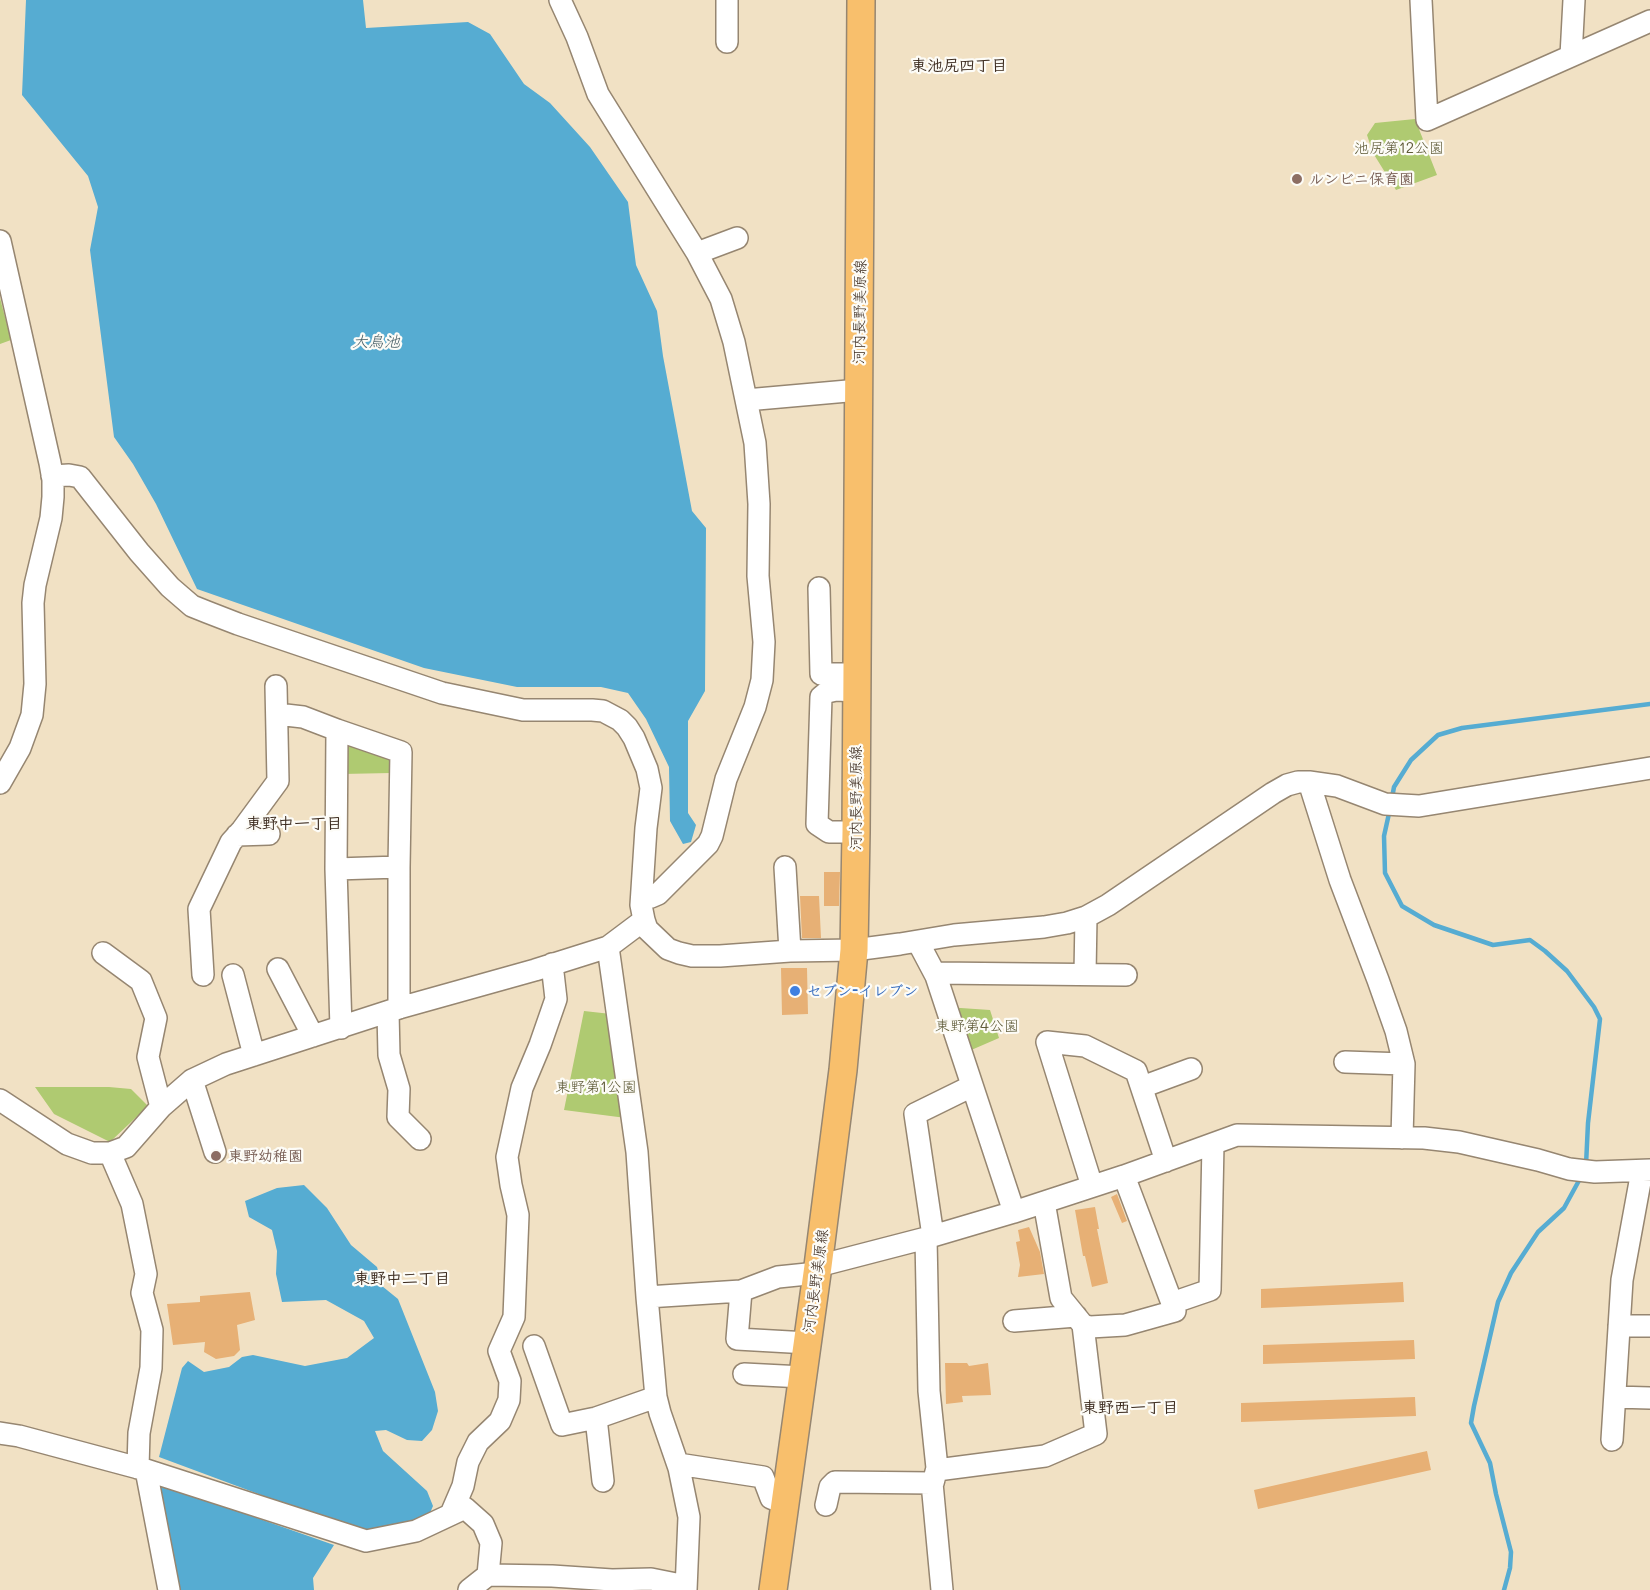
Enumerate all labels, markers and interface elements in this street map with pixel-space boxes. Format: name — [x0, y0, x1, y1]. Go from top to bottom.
district label: 東池尻四丁目 — [911, 56, 1007, 76]
park label: 池尻第12公園 — [1354, 139, 1444, 157]
place label: ルンビニ保育園 — [1309, 170, 1414, 188]
marker: ルンビニ保育園 — [1290, 172, 1304, 186]
street label: 河内長野美原線 — [850, 259, 870, 365]
water label: 大鳥池 — [352, 332, 400, 352]
street label: 河内長野美原線 — [847, 746, 865, 850]
district label: 東野中一丁目 — [246, 814, 342, 834]
place label: セブン-イレブン — [807, 982, 918, 1000]
marker: セブン-イレブン — [788, 984, 802, 998]
park label: 東野第4公園 — [935, 1017, 1019, 1035]
park label: 東野第1公園 — [555, 1078, 637, 1096]
place label: 東野幼稚園 — [228, 1147, 303, 1165]
marker: 東野幼稚園 — [209, 1149, 223, 1163]
street label: 河内長野美原線 — [800, 1228, 832, 1334]
district label: 東野中二丁目 — [354, 1269, 450, 1289]
district label: 東野西一丁目 — [1082, 1398, 1178, 1418]

